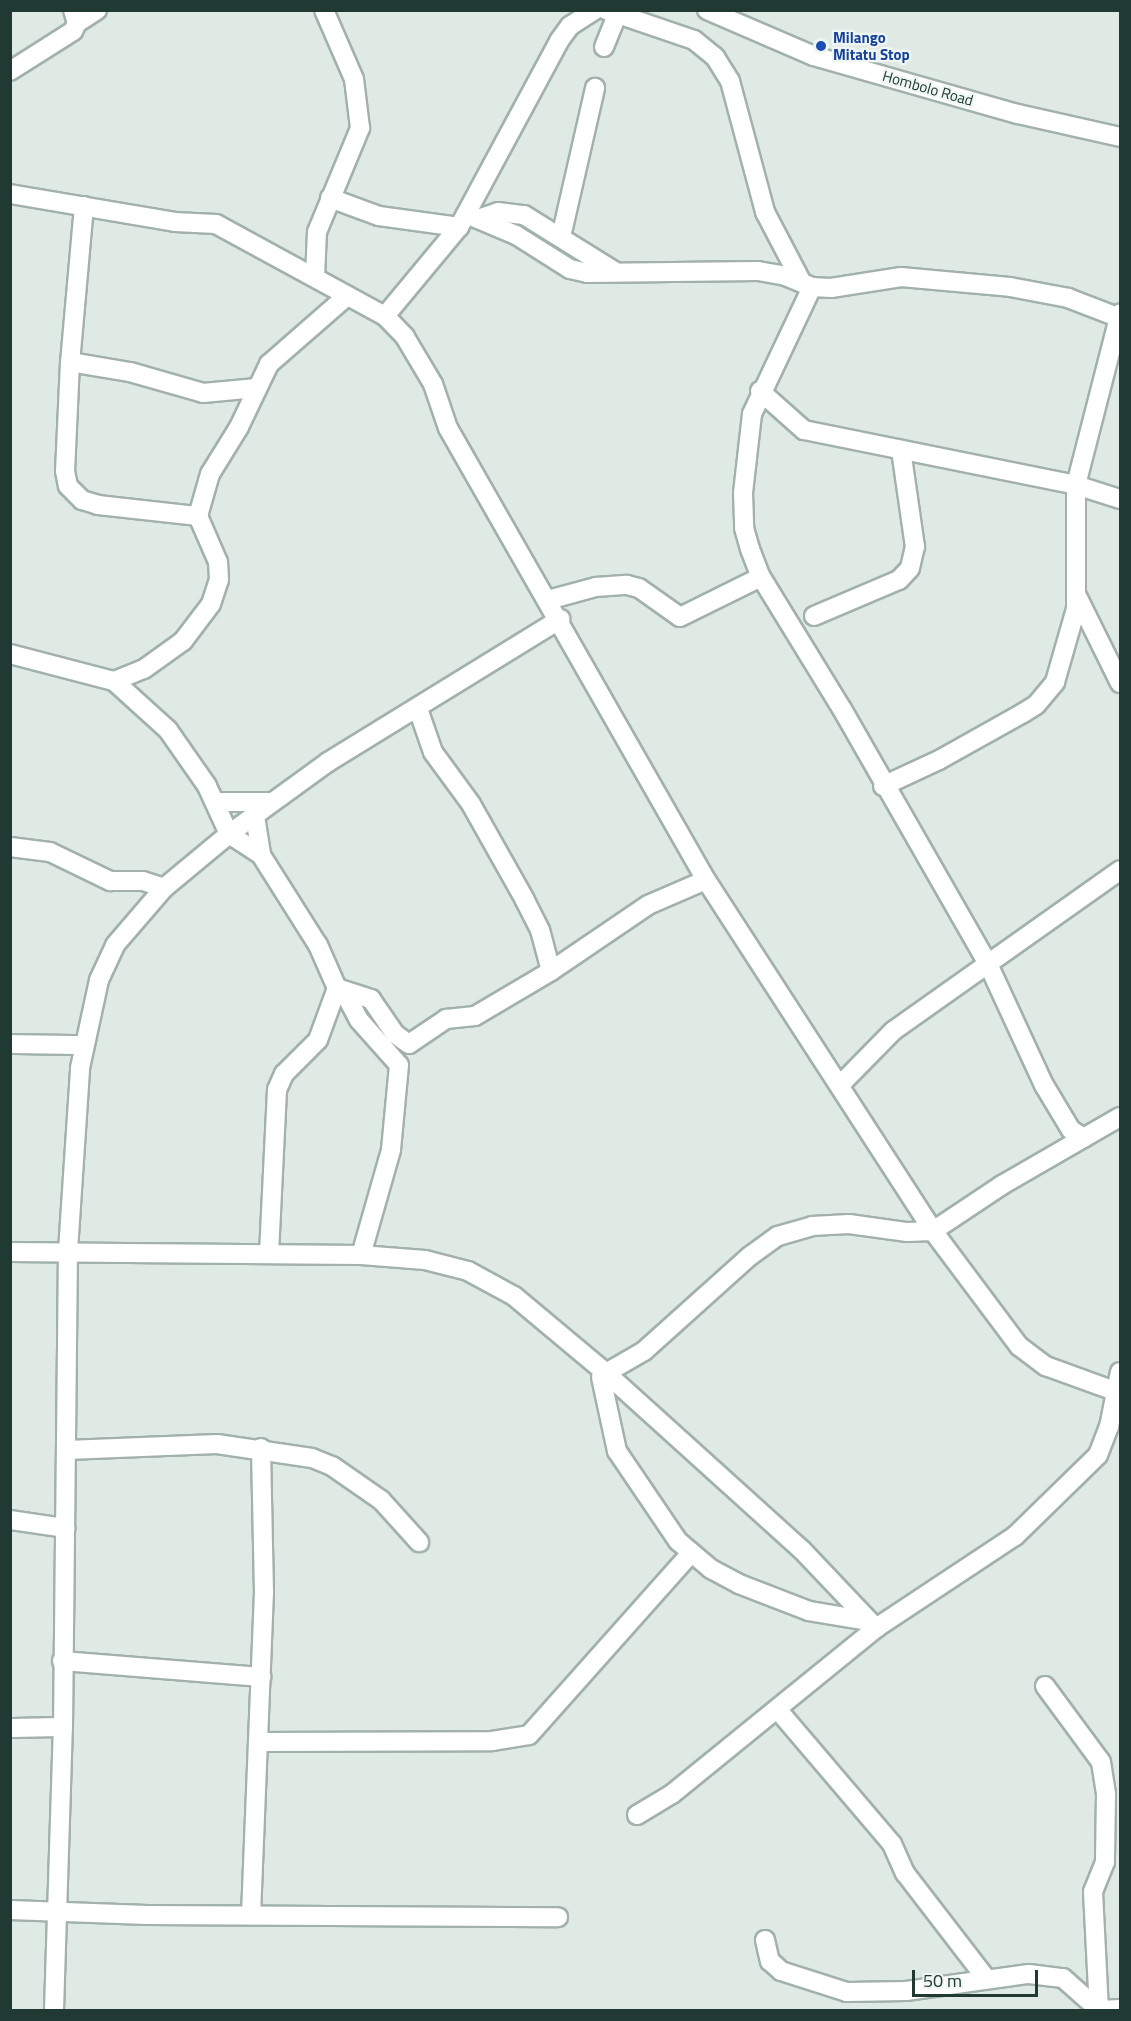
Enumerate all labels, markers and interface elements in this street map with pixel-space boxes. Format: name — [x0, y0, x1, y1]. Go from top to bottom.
place label: Milango Mitatu Stop — [833, 28, 910, 63]
marker: Milango Mitatu Stop — [814, 39, 828, 53]
street label: Hombolo Road — [881, 66, 975, 110]
scale bar — [915, 1958, 1041, 1996]
text: 50 m — [923, 1967, 962, 1994]

